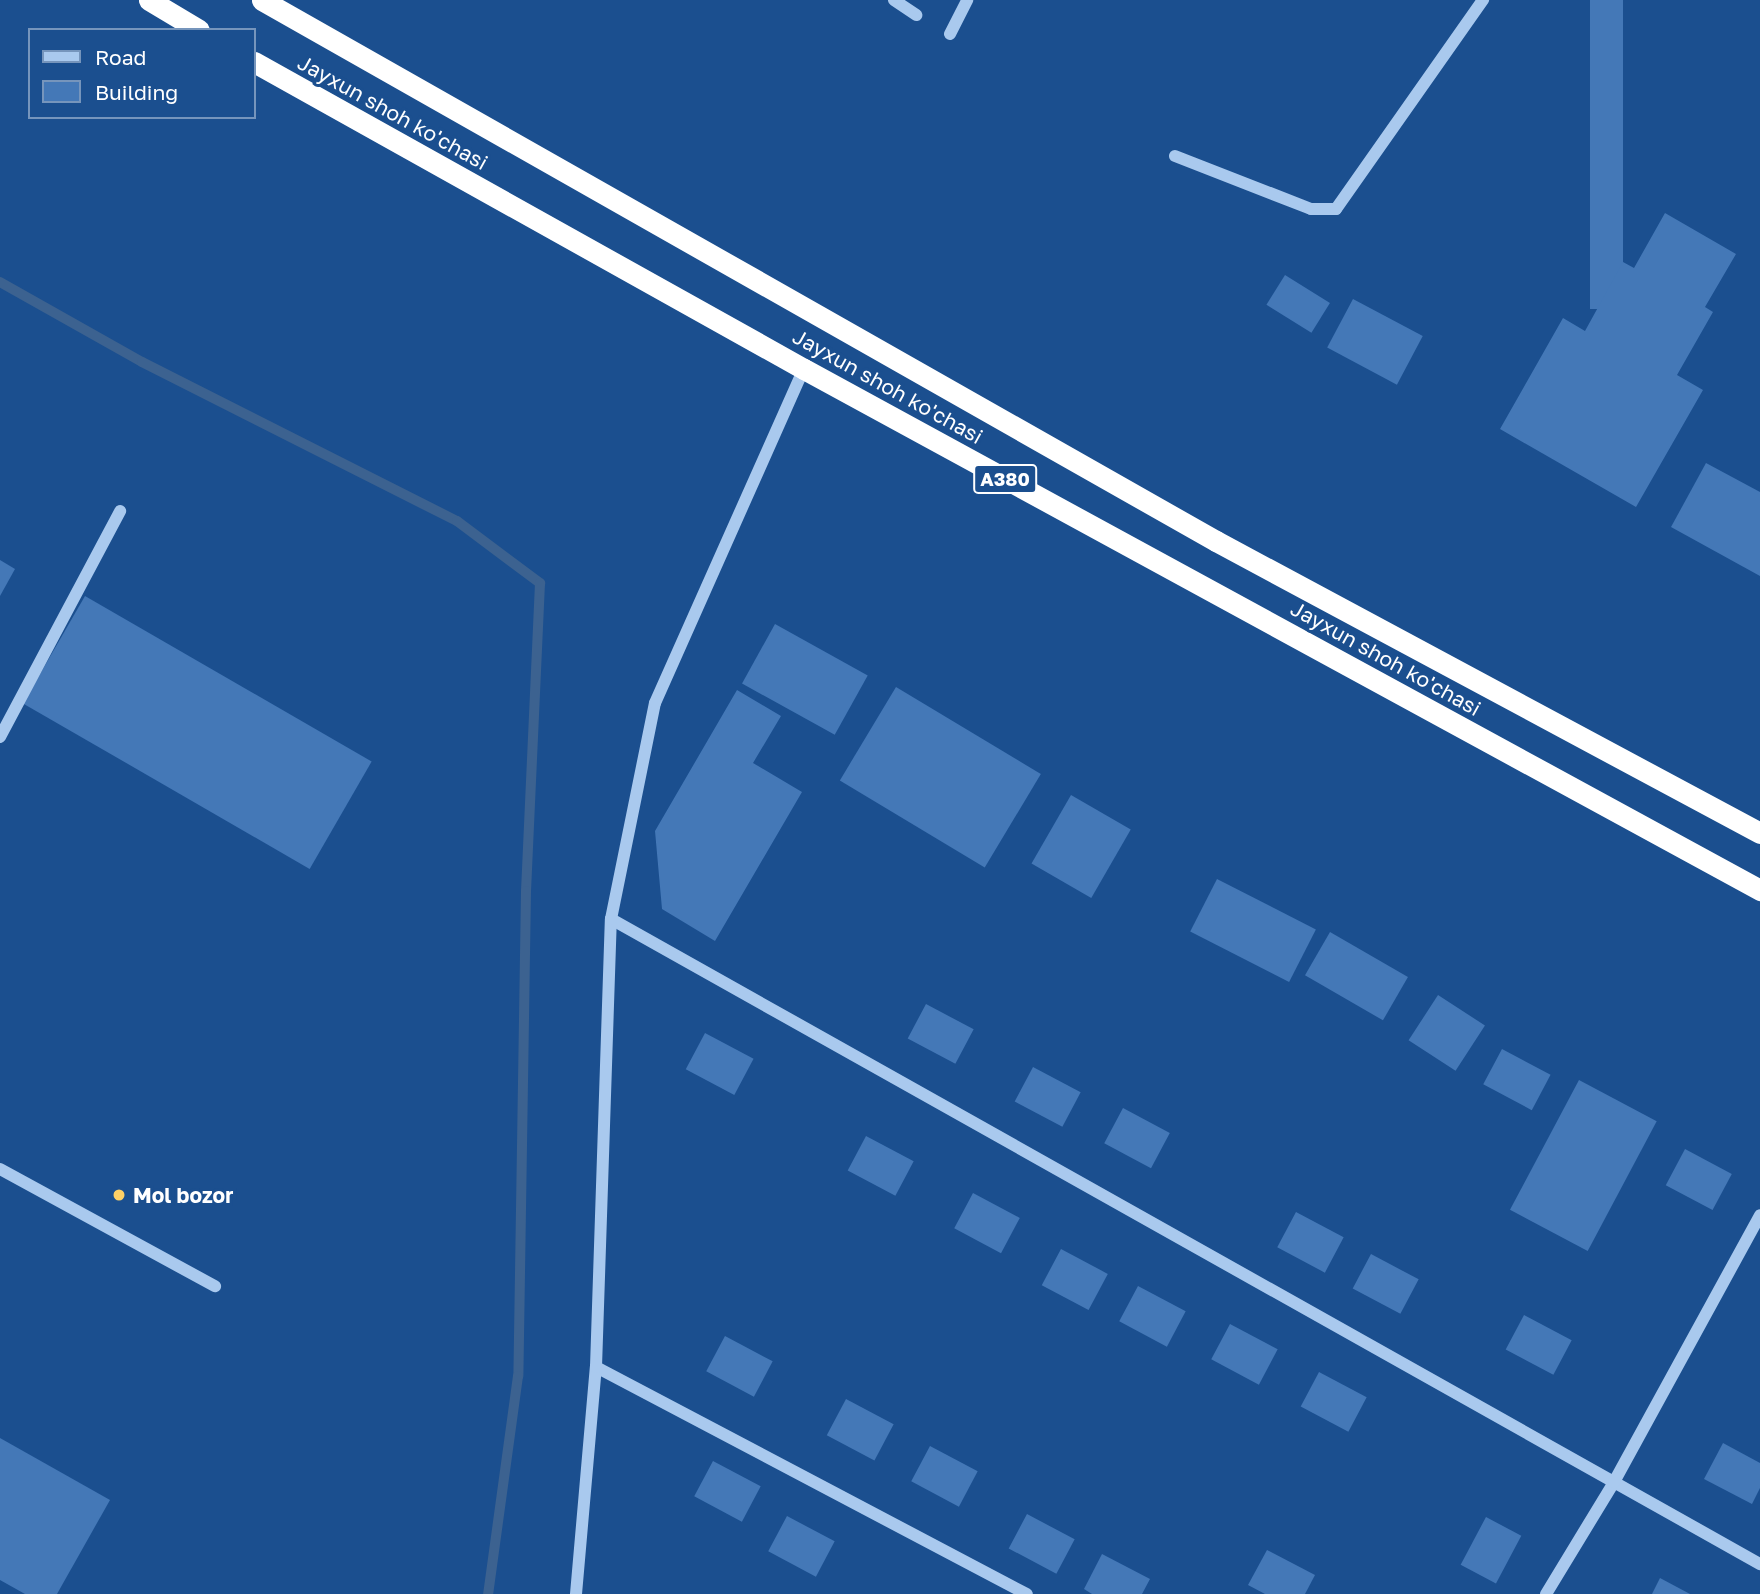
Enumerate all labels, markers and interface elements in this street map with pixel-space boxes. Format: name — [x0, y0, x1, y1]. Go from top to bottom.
legend — [28, 28, 256, 119]
text: Road — [95, 44, 146, 70]
street label: Jayxun shoh ko'chasi — [294, 49, 492, 175]
text: Building — [95, 79, 178, 105]
street label: Jayxun shoh ko'chasi — [789, 323, 987, 449]
road number: A380 — [972, 464, 1038, 494]
street label: Jayxun shoh ko'chasi — [1287, 595, 1485, 721]
place label: Mol bozor — [133, 1182, 233, 1208]
marker: Mol bozor — [111, 1187, 127, 1203]

